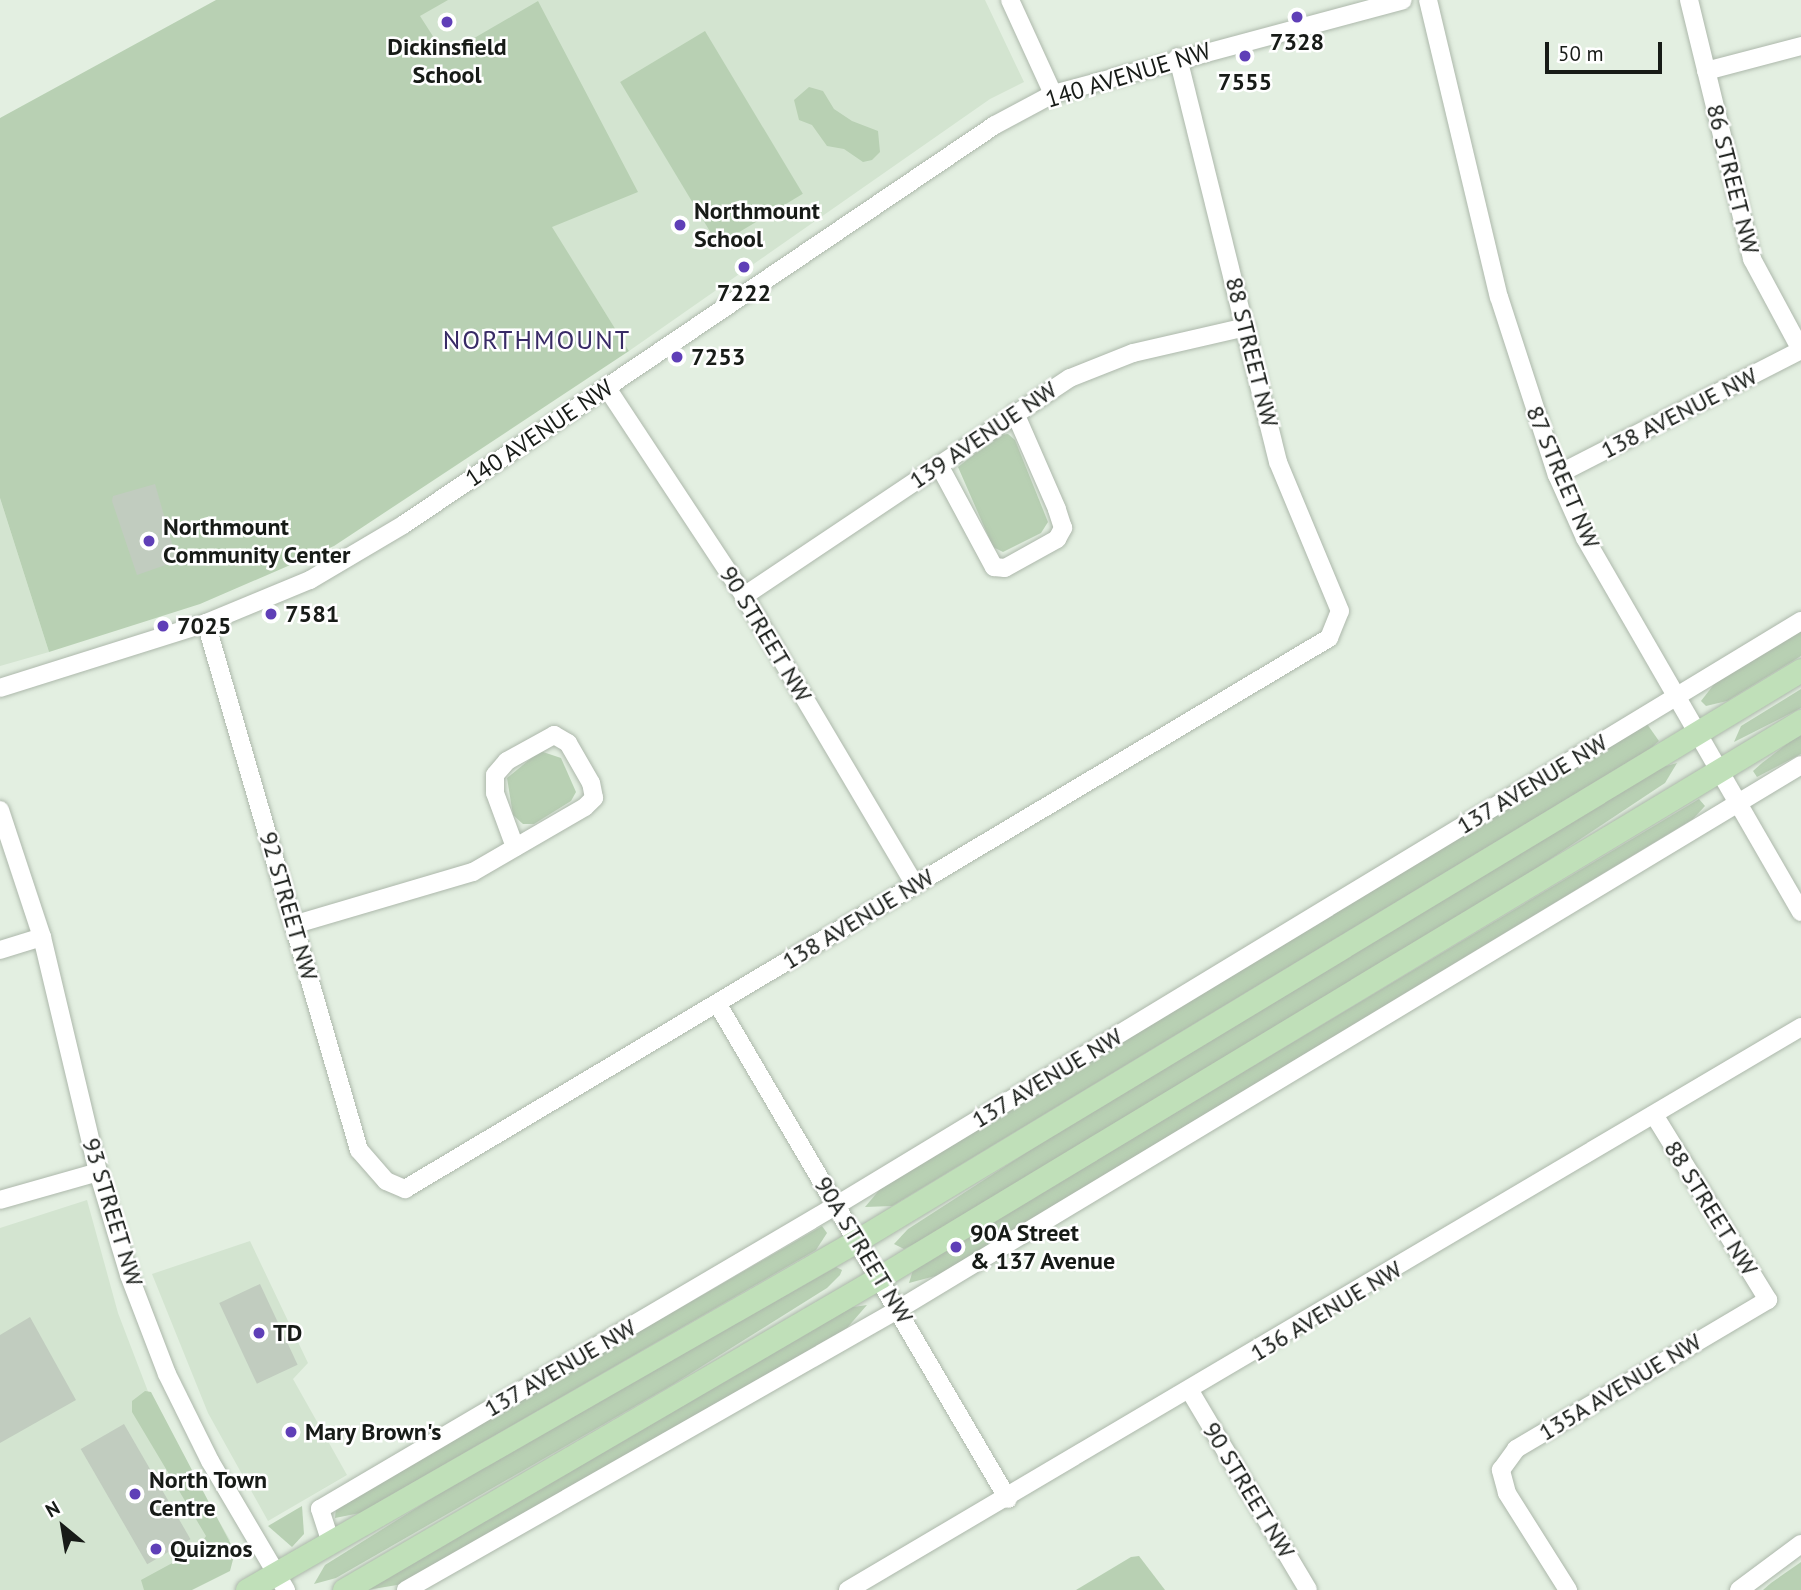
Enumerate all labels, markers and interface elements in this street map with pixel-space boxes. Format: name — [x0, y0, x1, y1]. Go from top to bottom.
marker: 7328 — [1289, 9, 1305, 25]
marker: Dickinsfield School — [439, 14, 455, 30]
place label: 7328 — [1270, 28, 1324, 56]
scale bar — [1549, 28, 1666, 72]
place label: Dickinsfield School — [387, 33, 507, 89]
street label: 140 AVENUE NW — [1041, 36, 1215, 114]
text: 50 m — [1558, 40, 1604, 67]
marker: 7555 — [1237, 48, 1253, 64]
place label: 7555 — [1218, 68, 1272, 96]
street label: 86 STREET NW — [1700, 101, 1766, 257]
place label: Northmount School — [694, 197, 820, 253]
marker: Northmount School — [672, 217, 688, 233]
marker: 7222 — [736, 259, 752, 275]
street label: 88 STREET NW — [1219, 274, 1285, 430]
place label: 7222 — [717, 279, 771, 307]
district label: NORTHMOUNT — [444, 324, 630, 356]
place label: 7253 — [691, 343, 745, 371]
marker: 7253 — [669, 349, 685, 365]
street label: 138 AVENUE NW — [1596, 361, 1762, 465]
street label: 140 AVENUE NW — [460, 373, 618, 493]
street label: 139 AVENUE NW — [904, 375, 1062, 495]
street label: 87 STREET NW — [1520, 400, 1606, 554]
place label: Northmount Community Center — [163, 513, 352, 569]
marker: Northmount Community Center — [141, 533, 157, 549]
street label: 90 STREET NW — [714, 560, 818, 708]
place label: 7581 — [285, 600, 339, 628]
marker: 7581 — [263, 606, 279, 622]
place label: 7025 — [177, 612, 231, 640]
marker: 7025 — [155, 618, 171, 634]
street label: 137 AVENUE NW — [1451, 727, 1613, 841]
street label: 92 STREET NW — [254, 828, 324, 984]
street label: 138 AVENUE NW — [777, 862, 939, 976]
street label: 137 AVENUE NW — [966, 1021, 1128, 1135]
street label: 93 STREET NW — [77, 1134, 149, 1290]
street label: 88 STREET NW — [1658, 1135, 1764, 1281]
street label: 90A STREET NW — [808, 1170, 920, 1330]
place label: 90A Street & 137 Avenue — [970, 1219, 1117, 1275]
marker: 90A Street & 137 Avenue — [948, 1239, 964, 1255]
street label: 136 AVENUE NW — [1245, 1254, 1407, 1368]
street label: 137 AVENUE NW — [478, 1312, 642, 1424]
place label: TD — [273, 1319, 302, 1347]
marker: TD — [251, 1325, 267, 1341]
street label: 135A AVENUE NW — [1533, 1327, 1707, 1447]
street label: 90 STREET NW — [1197, 1416, 1301, 1564]
place label: Mary Brown's — [305, 1418, 442, 1446]
marker: Mary Brown's — [283, 1424, 299, 1440]
place label: North Town Centre — [149, 1466, 268, 1522]
marker: North Town Centre — [127, 1486, 143, 1502]
north arrow — [28, 1492, 98, 1562]
text: N — [41, 1495, 64, 1522]
place label: Quiznos — [170, 1535, 253, 1563]
marker: Quiznos — [148, 1541, 164, 1557]

